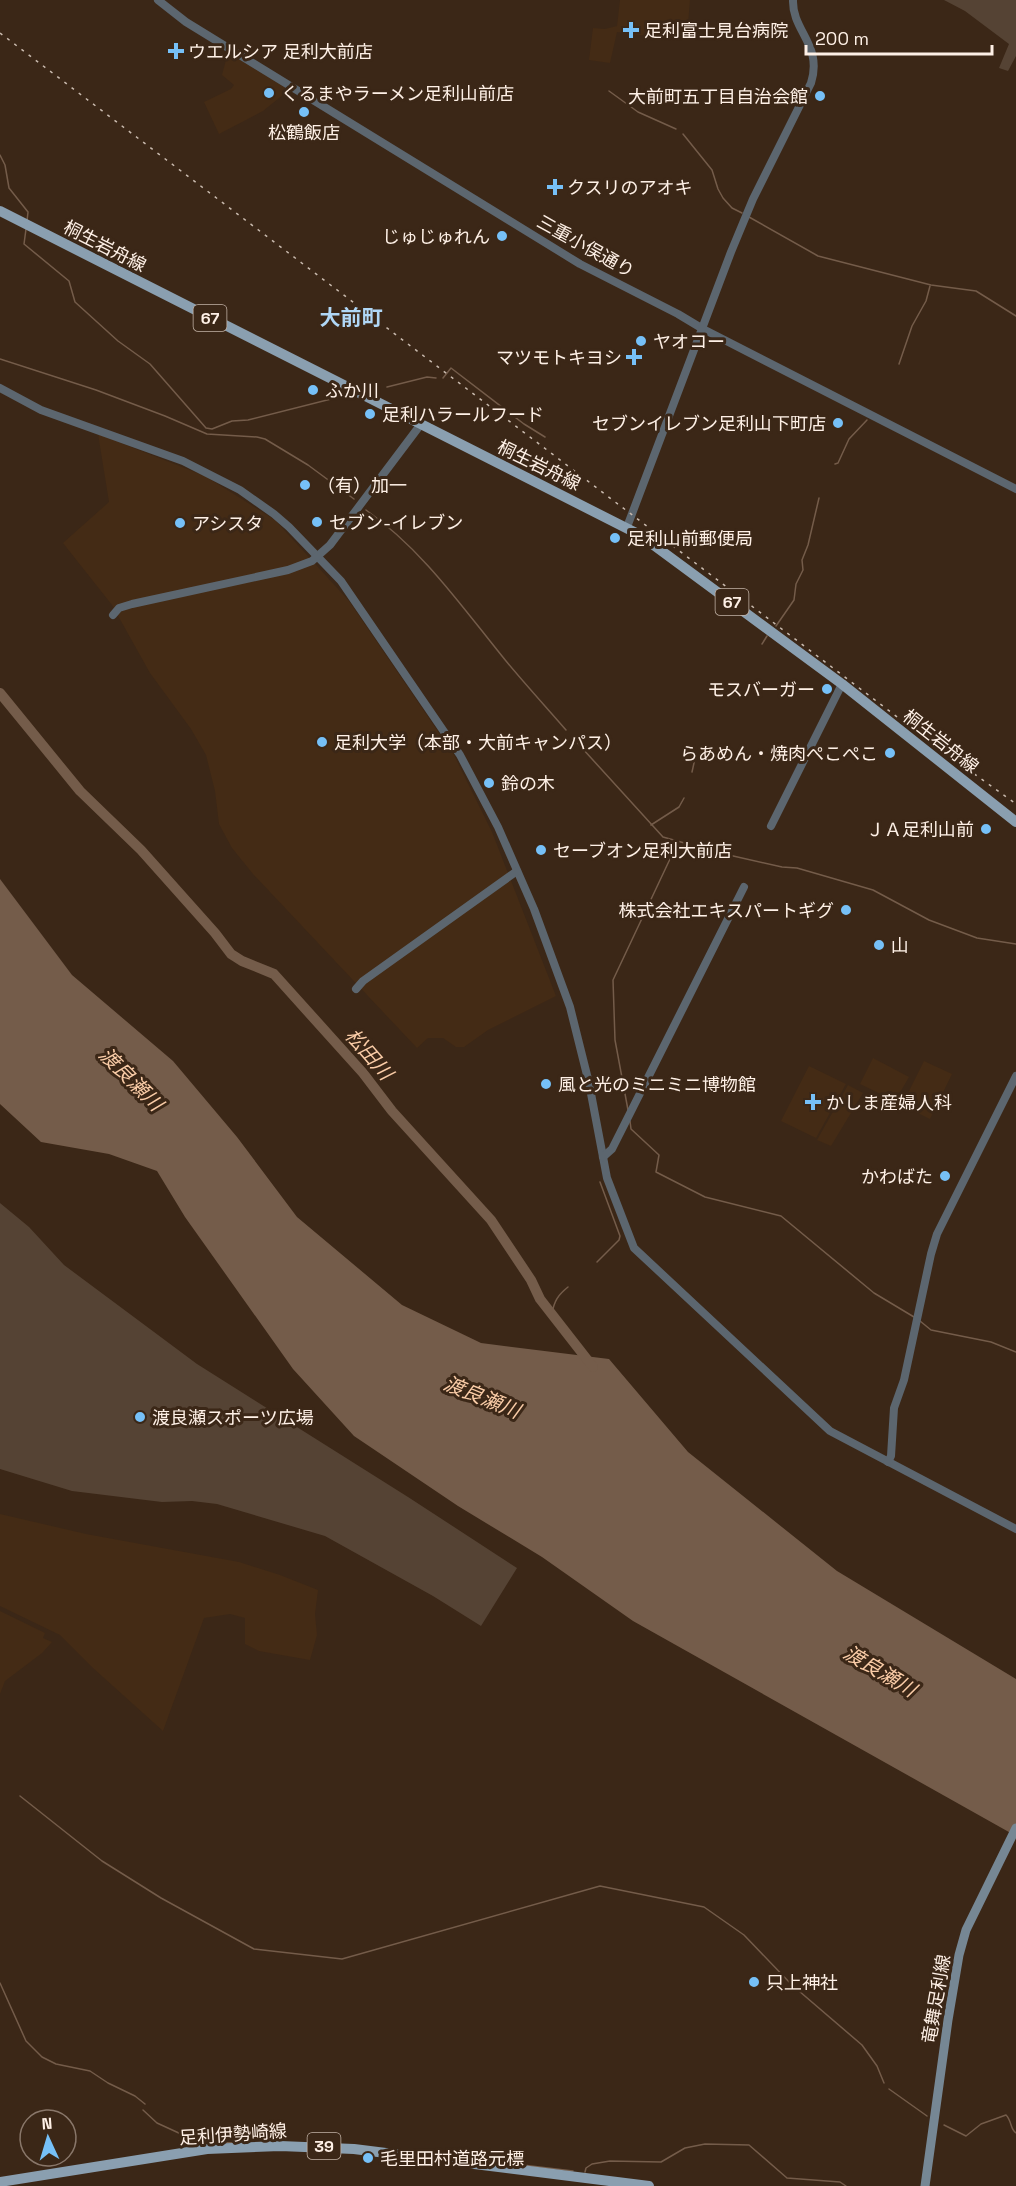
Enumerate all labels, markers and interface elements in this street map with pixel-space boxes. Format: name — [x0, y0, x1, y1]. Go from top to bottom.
scale bar — [806, 18, 992, 56]
place label: 足利富士見台病院 — [644, 19, 788, 42]
marker: 足利富士見台病院 — [622, 21, 640, 39]
text: 200 m — [815, 27, 869, 50]
place label: ウエルシア 足利大前店 — [188, 40, 373, 63]
marker: ウエルシア 足利大前店 — [169, 44, 183, 58]
place label: くるまやラーメン足利山前店 — [281, 82, 514, 105]
place label: 大前町五丁目自治会館 — [628, 85, 808, 108]
marker: くるまやラーメン足利山前店 — [262, 86, 276, 100]
marker: 大前町五丁目自治会館 — [813, 89, 827, 103]
marker: 松鶴飯店 — [297, 105, 311, 119]
place label: 松鶴飯店 — [268, 121, 340, 144]
place label: クスリのアオキ — [567, 176, 692, 199]
marker: クスリのアオキ — [548, 180, 562, 194]
street label: 三重小俣通り — [533, 210, 639, 282]
street label: 桐生岩舟線 — [60, 215, 150, 277]
place label: じゅじゅれん — [382, 225, 490, 248]
marker: じゅじゅれん — [495, 229, 509, 243]
district label: 大前町 — [320, 304, 383, 331]
road number: 67 — [194, 305, 226, 331]
place label: ヤオコー — [653, 330, 725, 353]
marker: ヤオコー — [634, 334, 648, 348]
place label: マツモトキヨシ — [496, 346, 622, 369]
marker: マツモトキヨシ — [627, 350, 641, 364]
place label: ふか川 — [325, 379, 379, 402]
marker: ふか川 — [306, 383, 320, 397]
place label: 足利ハラールフード — [382, 403, 544, 426]
marker: 足利ハラールフード — [363, 407, 377, 421]
place label: セブンイレブン足利山下町店 — [592, 412, 826, 435]
marker: セブンイレブン足利山下町店 — [831, 416, 845, 430]
street label: 桐生岩舟線 — [494, 435, 584, 495]
place label: （有）加一 — [317, 474, 407, 497]
marker: （有）加一 — [298, 478, 312, 492]
place label: セブン-イレブン — [329, 511, 463, 534]
place label: アシスタ — [192, 512, 263, 535]
marker: セブン-イレブン — [310, 515, 324, 529]
marker: アシスタ — [173, 516, 187, 530]
place label: 足利山前郵便局 — [627, 527, 753, 550]
marker: 足利山前郵便局 — [608, 531, 622, 545]
road number: 67 — [716, 589, 748, 615]
place label: モスバーガー — [707, 678, 815, 701]
marker: モスバーガー — [820, 682, 834, 696]
street label: 桐生岩舟線 — [898, 704, 984, 778]
place label: 足利大学（本部・大前キャンパス） — [334, 731, 622, 754]
marker: 足利大学（本部・大前キャンパス） — [315, 735, 329, 749]
place label: らあめん・焼肉ぺこぺこ — [680, 742, 878, 765]
marker: らあめん・焼肉ぺこぺこ — [883, 746, 897, 760]
place label: 鈴の木 — [501, 772, 555, 795]
marker: 鈴の木 — [482, 776, 496, 790]
place label: ＪＡ足利山前 — [866, 818, 974, 841]
marker: ＪＡ足利山前 — [979, 822, 993, 836]
place label: セーブオン足利大前店 — [553, 839, 732, 862]
marker: セーブオン足利大前店 — [534, 843, 548, 857]
place label: 株式会社エキスパートギグ — [619, 899, 834, 922]
marker: 株式会社エキスパートギグ — [839, 903, 853, 917]
place label: 山 — [891, 934, 909, 957]
marker: 山 — [872, 938, 886, 952]
water label: 松田川 — [340, 1023, 400, 1087]
water label: 渡良瀬川 — [94, 1042, 170, 1118]
place label: 風と光のミニミニ博物館 — [558, 1073, 756, 1096]
marker: 風と光のミニミニ博物館 — [539, 1077, 553, 1091]
place label: かしま産婦人科 — [826, 1091, 952, 1114]
marker: かしま産婦人科 — [804, 1093, 822, 1111]
place label: かわばた — [861, 1165, 933, 1188]
marker: かわばた — [938, 1169, 952, 1183]
water label: 渡良瀬川 — [440, 1370, 526, 1425]
place label: 渡良瀬スポーツ広場 — [152, 1406, 314, 1429]
marker: 渡良瀬スポーツ広場 — [133, 1410, 147, 1424]
water label: 渡良瀬川 — [839, 1639, 923, 1704]
street label: 竜舞足利線 — [917, 1953, 955, 2045]
place label: 只上神社 — [766, 1971, 838, 1994]
marker: 只上神社 — [747, 1975, 761, 1989]
north arrow — [18, 2108, 78, 2168]
text: N — [41, 2113, 53, 2134]
street label: 足利伊勢崎線 — [178, 2119, 288, 2149]
road number: 39 — [308, 2133, 340, 2159]
place label: 毛里田村道路元標 — [380, 2147, 524, 2170]
marker: 毛里田村道路元標 — [361, 2151, 375, 2165]

